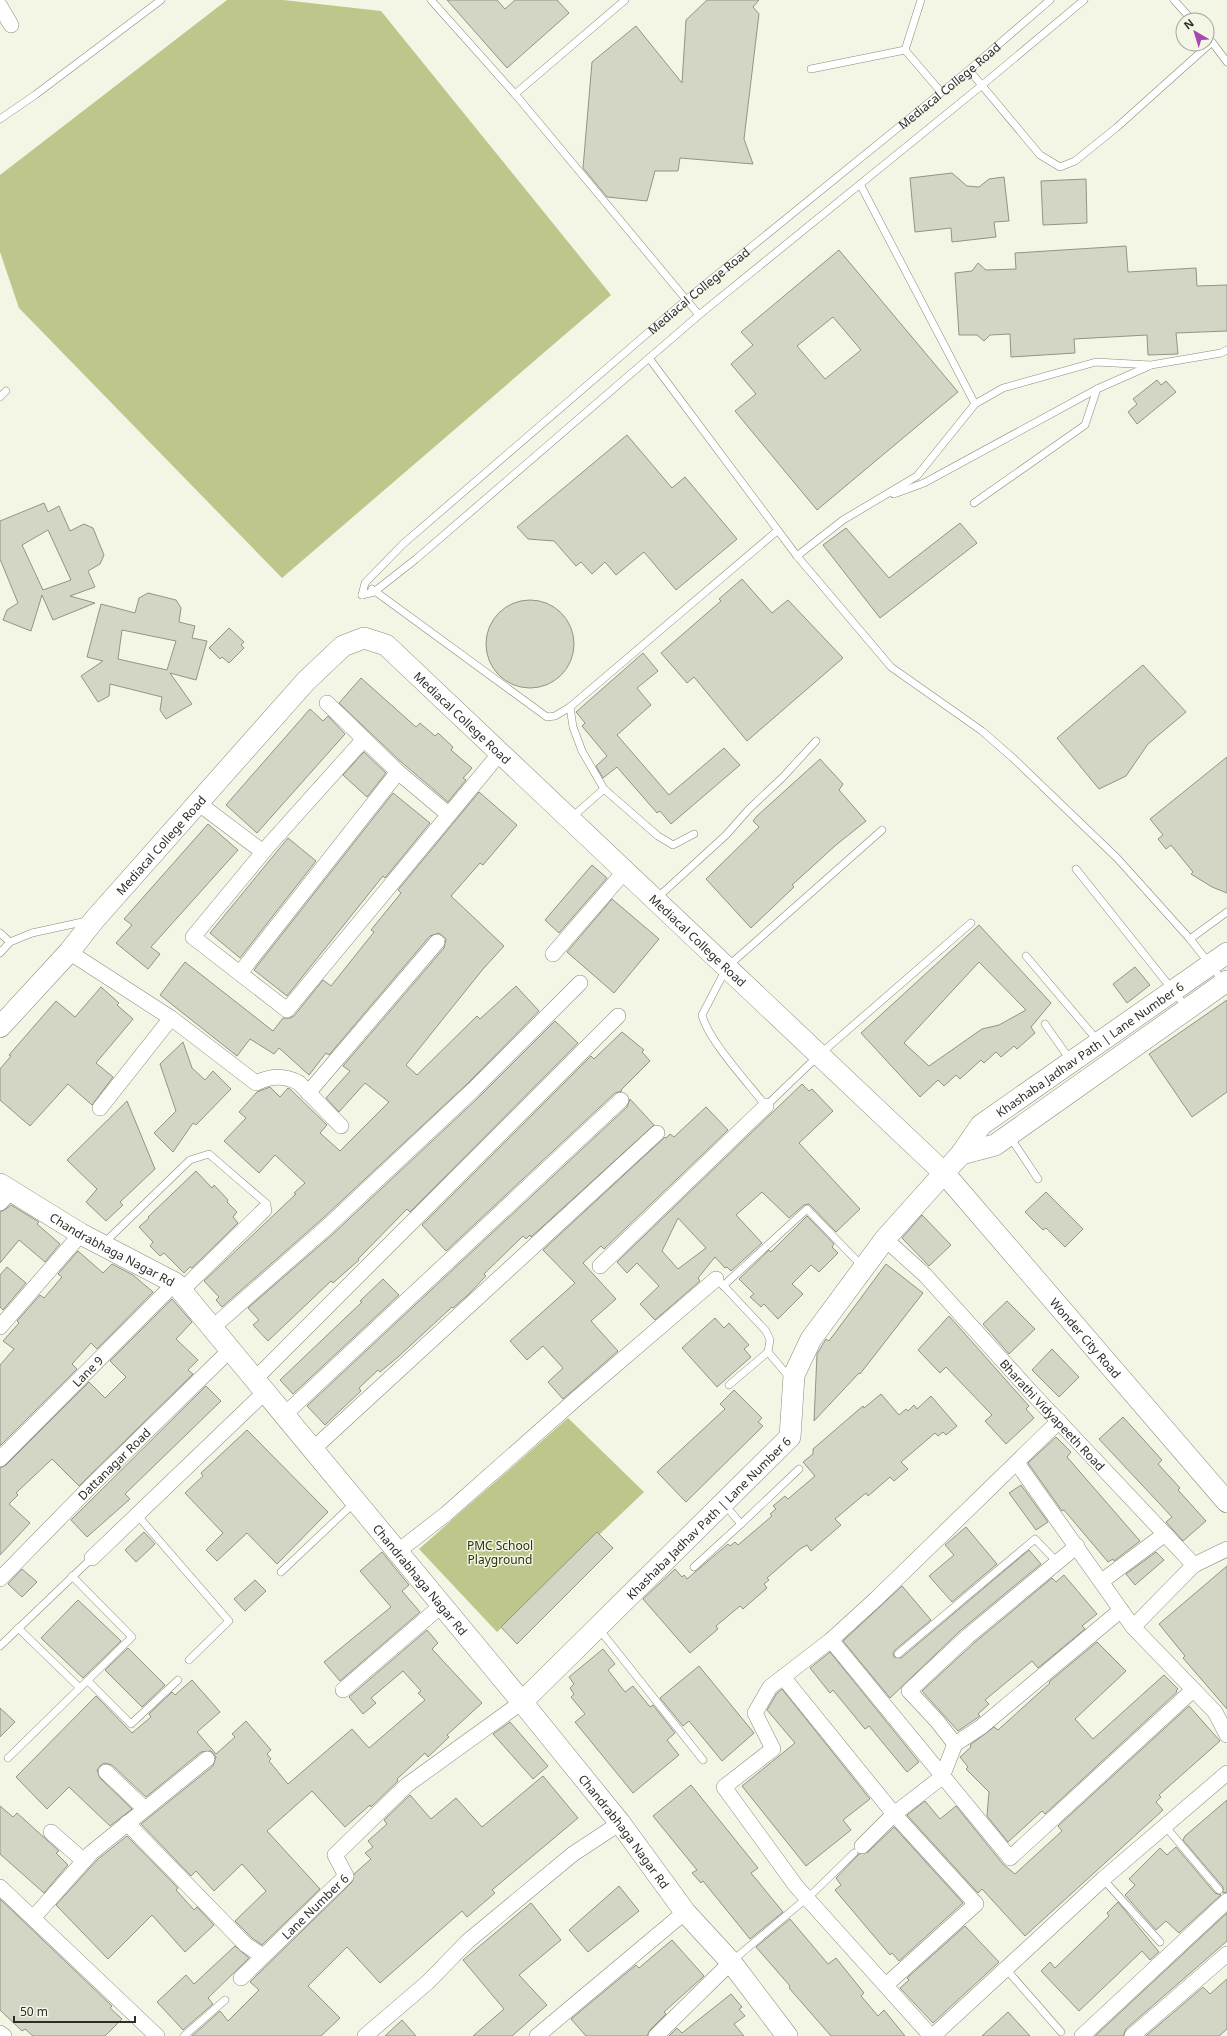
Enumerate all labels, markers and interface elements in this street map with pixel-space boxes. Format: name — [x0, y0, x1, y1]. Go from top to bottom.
north arrow — [1175, 12, 1215, 52]
text: N — [1180, 15, 1197, 32]
street label: Mediacal College Road — [895, 38, 1004, 133]
street label: Mediacal College Road — [644, 243, 753, 338]
street label: Mediacal College Road — [410, 667, 515, 768]
street label: Mediacal College Road — [112, 791, 209, 898]
street label: Mediacal College Road — [646, 890, 750, 990]
street label: Khashaba Jadhav Path | Lane Number 6 — [992, 977, 1187, 1121]
street label: Chandrabhaga Nagar Rd — [47, 1208, 178, 1290]
street label: Wonder City Road — [1046, 1294, 1125, 1382]
street label: Lane 9 — [68, 1352, 107, 1390]
street label: Bharathi Vidyapeeth Road — [996, 1355, 1109, 1474]
street label: Dattanagar Road — [74, 1424, 154, 1504]
street label: Khashaba Jadhav Path | Lane Number 6 — [622, 1432, 795, 1603]
street label: Chandrabhaga Nagar Rd — [369, 1520, 472, 1639]
park label: PMC School Playground — [467, 1537, 533, 1568]
street label: Chandrabhaga Nagar Rd — [575, 1770, 673, 1892]
street label: Lane Number 6 — [278, 1870, 352, 1943]
scale bar — [14, 1998, 135, 2024]
text: 50 m — [20, 2003, 48, 2020]

